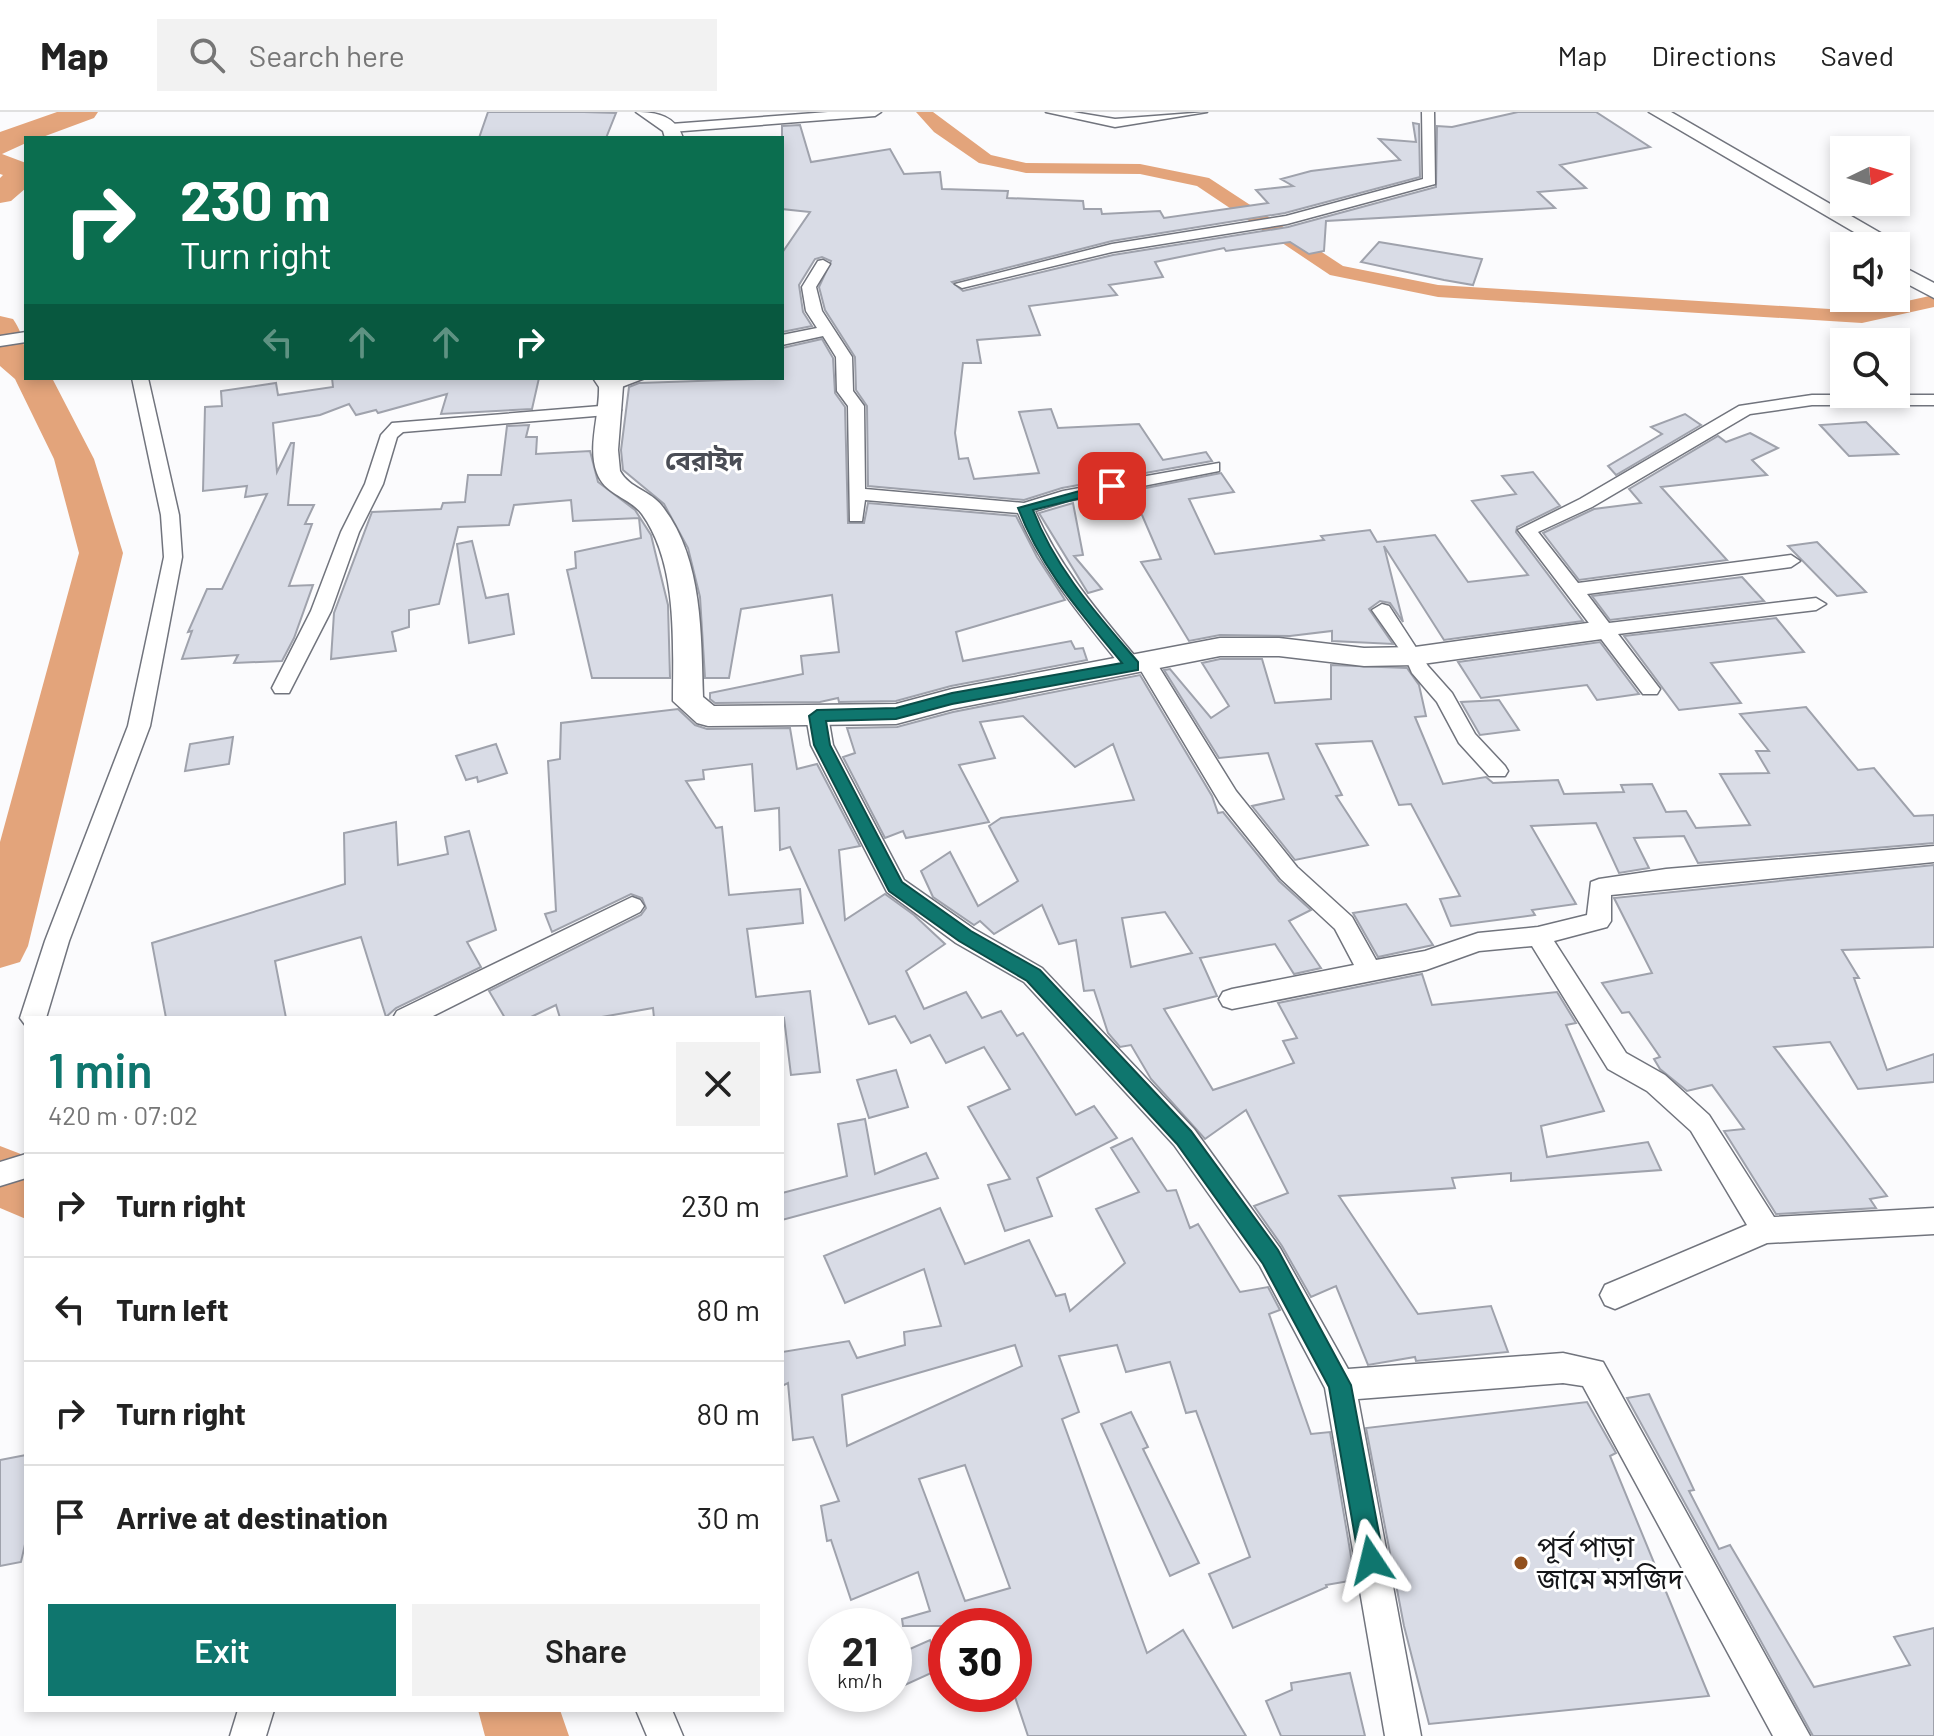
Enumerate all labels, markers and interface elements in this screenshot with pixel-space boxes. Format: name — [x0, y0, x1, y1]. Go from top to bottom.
search box — [157, 19, 717, 91]
text: Map — [40, 32, 109, 78]
icon: search — [185, 33, 229, 77]
text: Search here — [249, 37, 405, 73]
text: Map — [1558, 38, 1607, 72]
text: Directions — [1651, 38, 1777, 72]
text: Saved — [1821, 38, 1894, 72]
north arrow — [1830, 136, 1910, 216]
map controls — [1830, 136, 1910, 408]
text: 230 m — [180, 165, 331, 232]
icon: right — [48, 168, 152, 272]
button: sound — [1830, 232, 1910, 312]
text: Turn right — [180, 233, 332, 276]
icon: left — [256, 320, 300, 364]
icon: ahead — [340, 320, 384, 364]
icon: ahead — [424, 320, 468, 364]
icon: right — [508, 320, 552, 364]
button: search — [1830, 328, 1910, 408]
district label: বেরাইদ — [665, 444, 744, 475]
pin — [1078, 452, 1146, 520]
icon: arrive — [1090, 464, 1134, 508]
text: 1 min — [48, 1040, 153, 1098]
button: close — [676, 1042, 760, 1126]
text: 420 m · 07:02 — [48, 1099, 198, 1130]
icon: right — [48, 1183, 92, 1227]
text: Turn right — [116, 1187, 246, 1223]
text: 230 m — [681, 1187, 760, 1223]
icon: left — [48, 1287, 92, 1331]
text: Turn left — [116, 1291, 229, 1327]
text: 80 m — [697, 1291, 760, 1327]
icon: right — [48, 1391, 92, 1435]
text: Turn right — [116, 1395, 246, 1431]
text: 80 m — [697, 1395, 760, 1431]
icon: arrive — [48, 1495, 92, 1539]
text: Arrive at destination — [116, 1499, 388, 1535]
text: 30 m — [697, 1499, 760, 1535]
position arrow — [1329, 1518, 1413, 1602]
place label: পূর্ব পাড়া জামে মসজিদ — [1536, 1529, 1684, 1595]
marker: পূর্ব পাড়া জামে মসজিদ — [1512, 1554, 1530, 1572]
button: Exit — [48, 1604, 396, 1696]
button: Share — [412, 1604, 760, 1696]
speed limit sign: 30 — [928, 1608, 1032, 1712]
text: 21 — [842, 1626, 878, 1674]
text: km/h — [837, 1668, 883, 1692]

